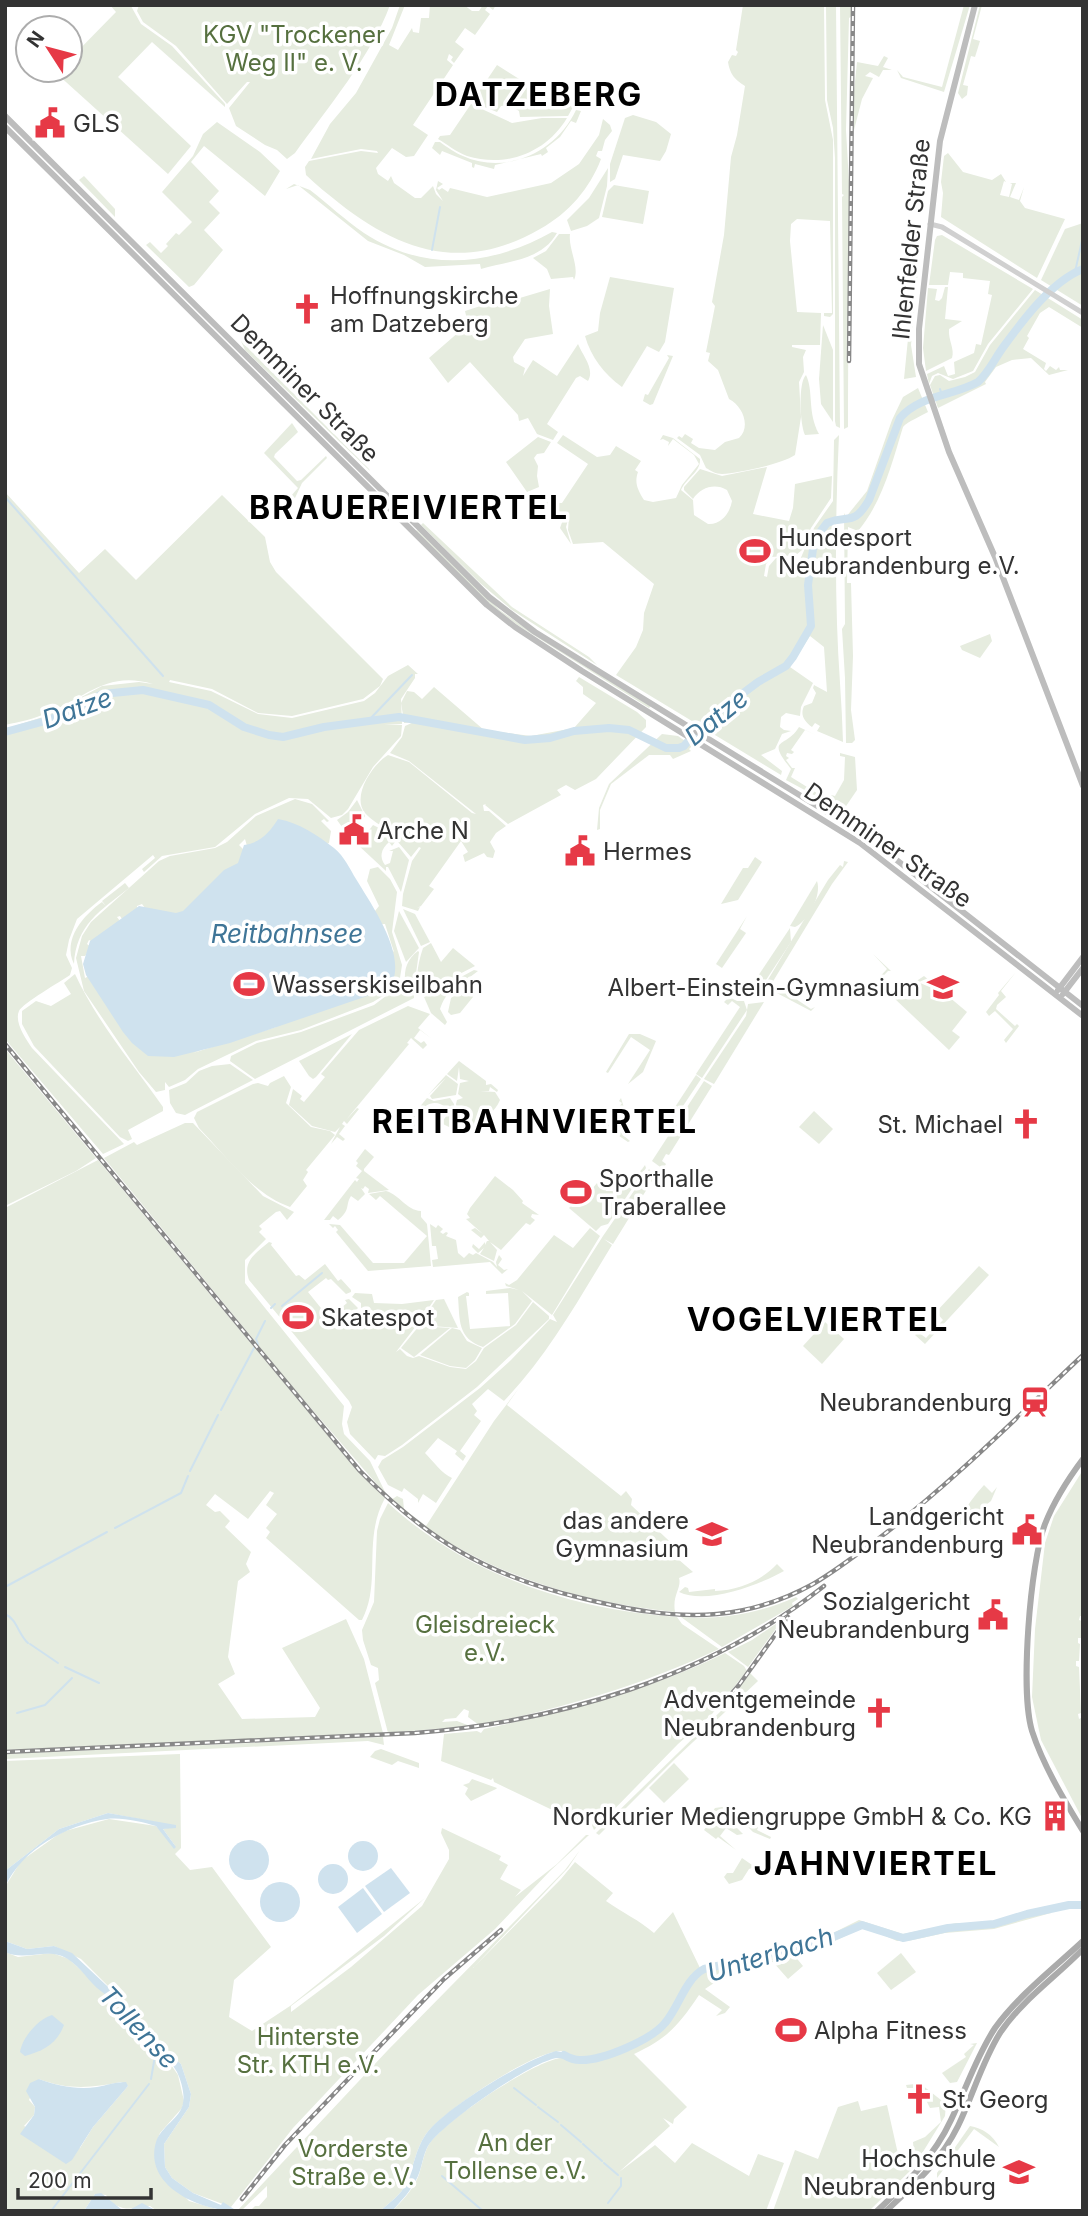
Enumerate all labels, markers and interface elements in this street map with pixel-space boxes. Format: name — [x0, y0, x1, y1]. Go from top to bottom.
north arrow — [14, 14, 84, 84]
park label: KGV "Trockener Weg II" e. V. — [203, 20, 385, 77]
text: N — [22, 27, 49, 52]
district label: DATZEBERG — [435, 75, 643, 114]
public building icon: GLS — [33, 106, 67, 140]
place label: GLS — [73, 109, 120, 138]
street label: Ihlenfelder Straße — [886, 137, 936, 341]
place label: Hoffnungskirche am Datzeberg — [330, 281, 519, 338]
church icon: Hoffnungskirche am Datzeberg — [290, 292, 324, 326]
street label: Demminer Straße — [225, 308, 385, 468]
district label: BRAUEREIVIERTEL — [249, 488, 569, 527]
place label: Hundesport Neubrandenburg e.V. — [778, 523, 1020, 580]
sports icon: Hundesport Neubrandenburg e.V. — [738, 534, 772, 568]
water label: Datze — [38, 681, 116, 735]
water label: Datze — [678, 682, 754, 752]
street label: Demminer Straße — [799, 776, 977, 914]
public building icon: Arche N — [337, 813, 371, 847]
place label: Arche N — [377, 816, 469, 845]
public building icon: Hermes — [563, 834, 597, 868]
place label: Hermes — [603, 837, 692, 866]
water label: Reitbahnsee — [211, 918, 363, 949]
sports icon: Wasserskiseilbahn — [232, 967, 266, 1001]
place label: Wasserskiseilbahn — [272, 970, 483, 999]
school or university icon: Albert-Einstein-Gymnasium — [926, 970, 960, 1004]
place label: Albert-Einstein-Gymnasium — [608, 973, 920, 1002]
district label: REITBAHNVIERTEL — [372, 1102, 698, 1141]
church icon: St. Michael — [1009, 1107, 1043, 1141]
place label: St. Michael — [877, 1110, 1003, 1139]
place label: Sporthalle Traberallee — [599, 1164, 726, 1221]
sports icon: Sporthalle Traberallee — [559, 1175, 593, 1209]
sports icon: Skatespot — [281, 1300, 315, 1334]
district label: VOGELVIERTEL — [687, 1300, 949, 1339]
place label: Skatespot — [321, 1303, 434, 1332]
station icon: Neubrandenburg — [1018, 1385, 1052, 1419]
place label: Neubrandenburg — [819, 1388, 1012, 1417]
place label: Landgericht Neubrandenburg — [811, 1502, 1004, 1559]
place label: das andere Gymnasium — [555, 1506, 689, 1563]
public building icon: Landgericht Neubrandenburg — [1010, 1513, 1044, 1547]
school or university icon: das andere Gymnasium — [695, 1517, 729, 1551]
place label: Sozialgericht Neubrandenburg — [777, 1587, 970, 1644]
public building icon: Sozialgericht Neubrandenburg — [976, 1598, 1010, 1632]
park label: Gleisdreieck e.V. — [415, 1610, 555, 1667]
place label: Adventgemeinde Neubrandenburg — [663, 1685, 856, 1742]
church icon: Adventgemeinde Neubrandenburg — [862, 1696, 896, 1730]
building icon: Nordkurier Mediengruppe GmbH & Co. KG — [1038, 1799, 1072, 1833]
place label: Nordkurier Mediengruppe GmbH & Co. KG — [552, 1802, 1032, 1831]
district label: JAHNVIERTEL — [754, 1844, 998, 1883]
water label: Unterbach — [703, 1920, 837, 1988]
water label: Tollense — [93, 1979, 185, 2075]
sports icon: Alpha Fitness — [774, 2013, 808, 2047]
place label: Alpha Fitness — [814, 2016, 967, 2045]
park label: Hinterste Str. KTH e.V. — [237, 2022, 379, 2079]
church icon: St. Georg — [902, 2082, 936, 2116]
place label: St. Georg — [942, 2085, 1049, 2114]
park label: An der Tollense e.V. — [443, 2128, 587, 2185]
park label: Vorderste Straße e.V. — [291, 2134, 415, 2191]
place label: Hochschule Neubrandenburg — [803, 2144, 996, 2201]
school or university icon: Hochschule Neubrandenburg — [1002, 2155, 1036, 2189]
scale bar — [18, 2156, 150, 2200]
text: 200 m — [28, 2168, 92, 2193]

